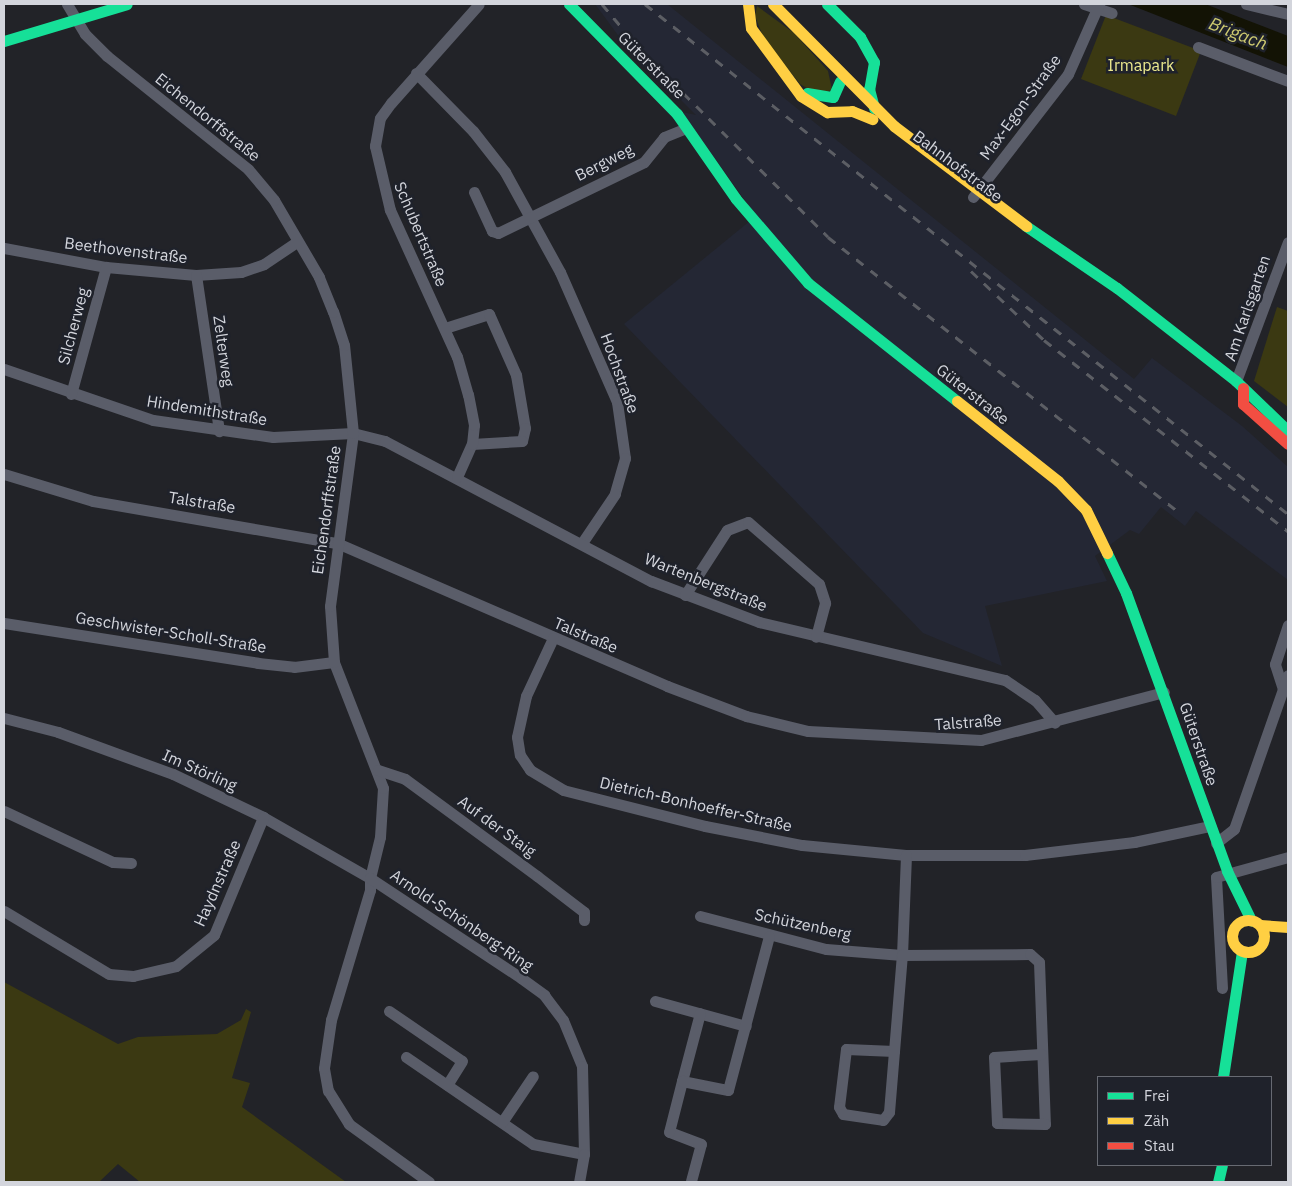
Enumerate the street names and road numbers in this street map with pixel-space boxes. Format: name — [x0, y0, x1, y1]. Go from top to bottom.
street label: Güterstraße — [614, 27, 690, 103]
street label: Max-Egon-Straße — [975, 51, 1065, 163]
street label: Eichendorffstraße — [152, 69, 264, 165]
street label: Bahnhofstraße — [910, 126, 1006, 206]
street label: Bergweg — [572, 139, 636, 185]
street label: Schubertstraße — [390, 179, 452, 289]
street label: Beethovenstraße — [63, 233, 189, 267]
street label: Am Karlsgarten — [1220, 253, 1274, 363]
street label: Silcherweg — [54, 285, 92, 367]
street label: Zelterweg — [209, 314, 239, 388]
street label: Hochstraße — [597, 330, 643, 416]
street label: Güterstraße — [933, 360, 1013, 428]
street label: Hindemithstraße — [145, 391, 269, 429]
street label: Eichendorffstraße — [307, 445, 345, 575]
street label: Talstraße — [167, 487, 237, 517]
street label: Wartenbergstraße — [642, 549, 770, 615]
street label: Geschwister-Scholl-Straße — [74, 607, 268, 657]
street label: Talstraße — [551, 613, 621, 657]
street label: Güterstraße — [1176, 700, 1222, 788]
street label: Talstraße — [934, 710, 1002, 734]
street label: Im Störling — [160, 745, 240, 795]
street label: Dietrich-Bonhoeffer-Straße — [598, 773, 794, 835]
street label: Auf der Staig — [454, 791, 540, 861]
street label: Haydnstraße — [189, 837, 245, 929]
street label: Arnold-Schönberg-Ring — [387, 865, 537, 975]
street label: Schützenberg — [753, 904, 853, 944]

